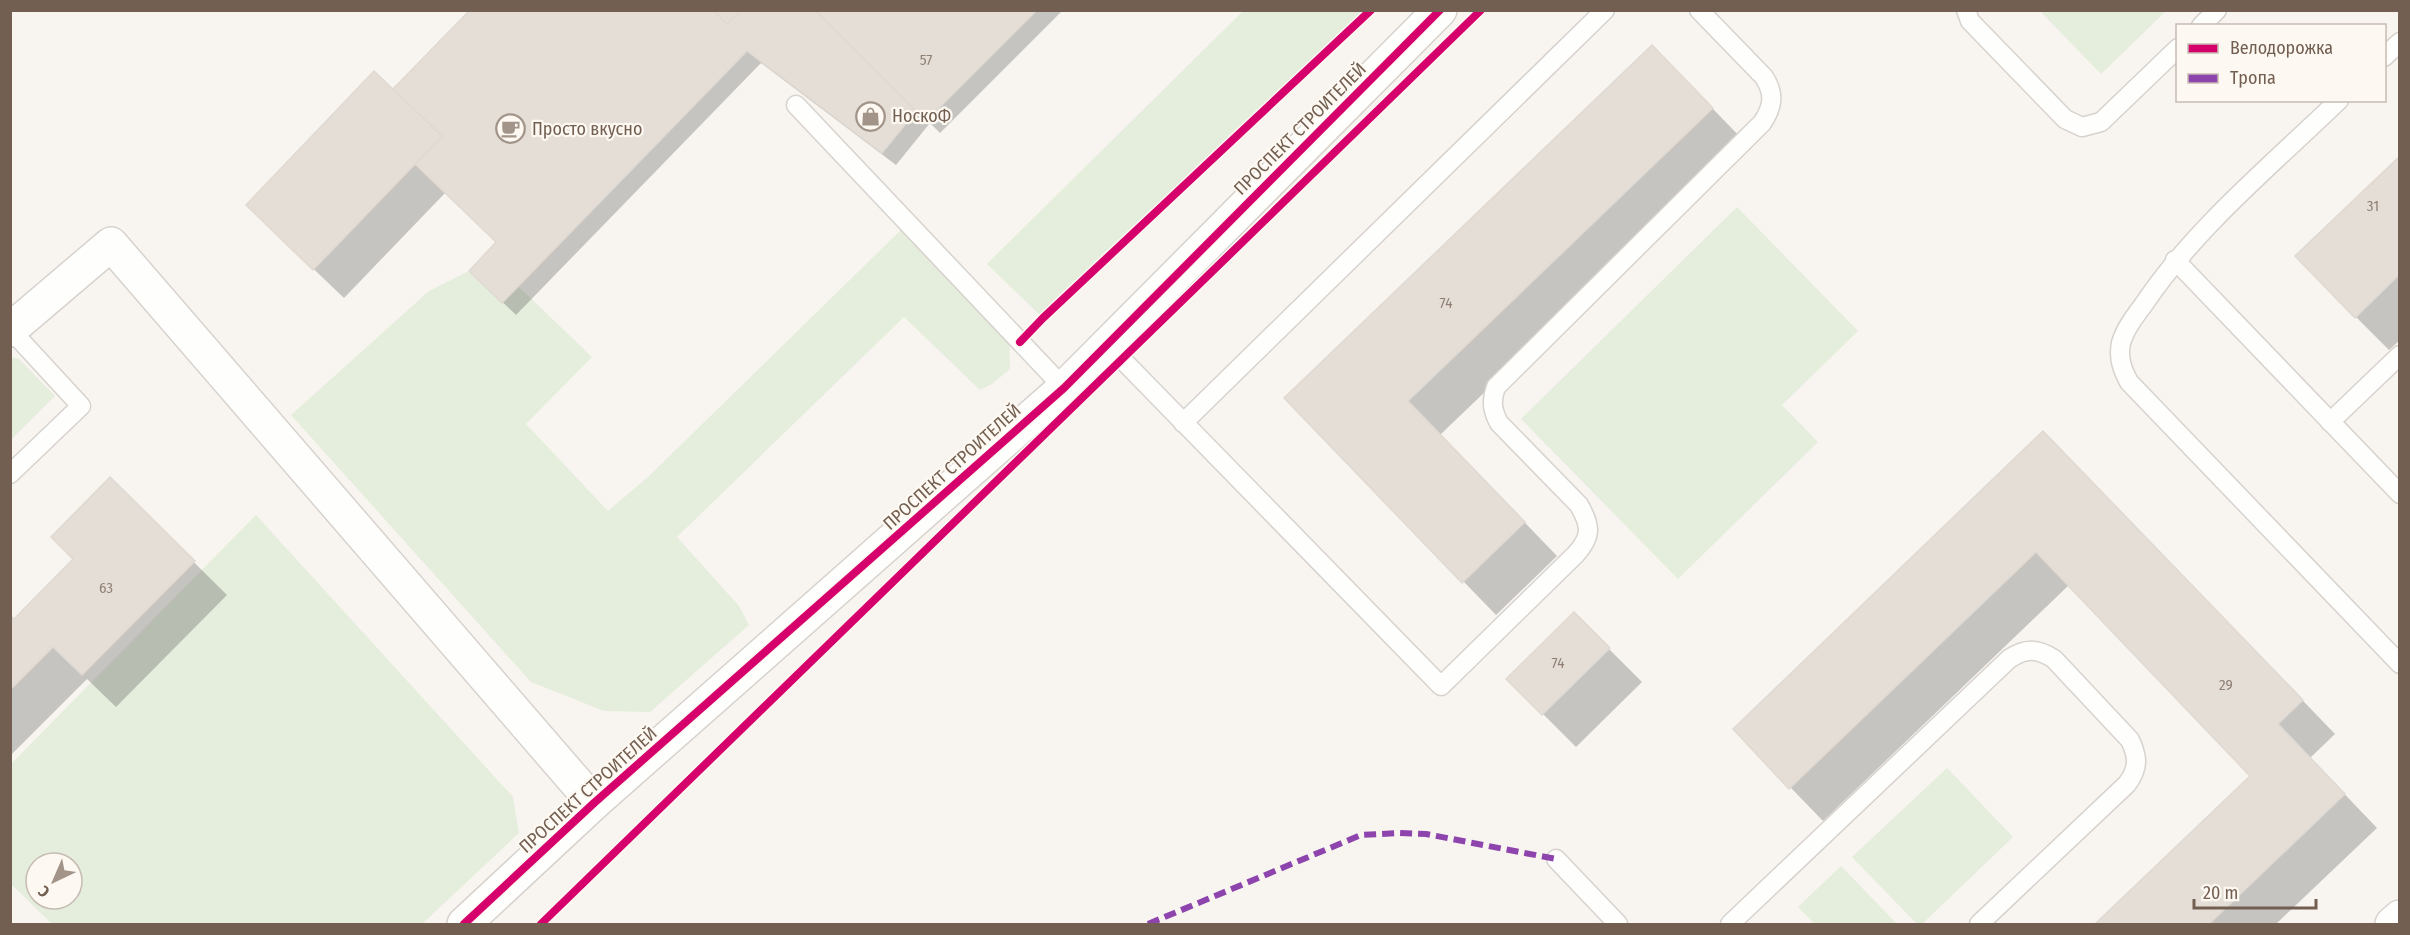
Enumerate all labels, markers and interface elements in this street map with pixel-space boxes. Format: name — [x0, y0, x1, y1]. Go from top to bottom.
legend — [2176, 24, 2386, 102]
text: Велодорожка — [2230, 37, 2333, 59]
house number: 57 — [920, 51, 932, 69]
street label: ПРОСПЕКТ СТРОИТЕЛЕЙ — [1229, 58, 1371, 200]
text: Тропа — [2230, 67, 2276, 89]
shop icon: НоскоФ — [855, 100, 887, 132]
place label: НоскоФ — [892, 105, 951, 127]
cafe icon: Просто вкусно — [495, 113, 527, 145]
place label: Просто вкусно — [532, 118, 642, 140]
house number: 31 — [2367, 197, 2379, 215]
house number: 74 — [1440, 294, 1452, 312]
street label: ПРОСПЕКТ СТРОИТЕЛЕЙ — [879, 399, 1025, 535]
house number: 63 — [99, 579, 113, 597]
house number: 74 — [1552, 654, 1564, 672]
house number: 29 — [2219, 676, 2233, 694]
street label: ПРОСПЕКТ СТРОИТЕЛЕЙ — [515, 722, 661, 858]
north arrow — [24, 851, 84, 911]
scale bar — [2194, 872, 2316, 910]
text: С — [34, 881, 54, 901]
text: 20 m — [2203, 882, 2238, 904]

